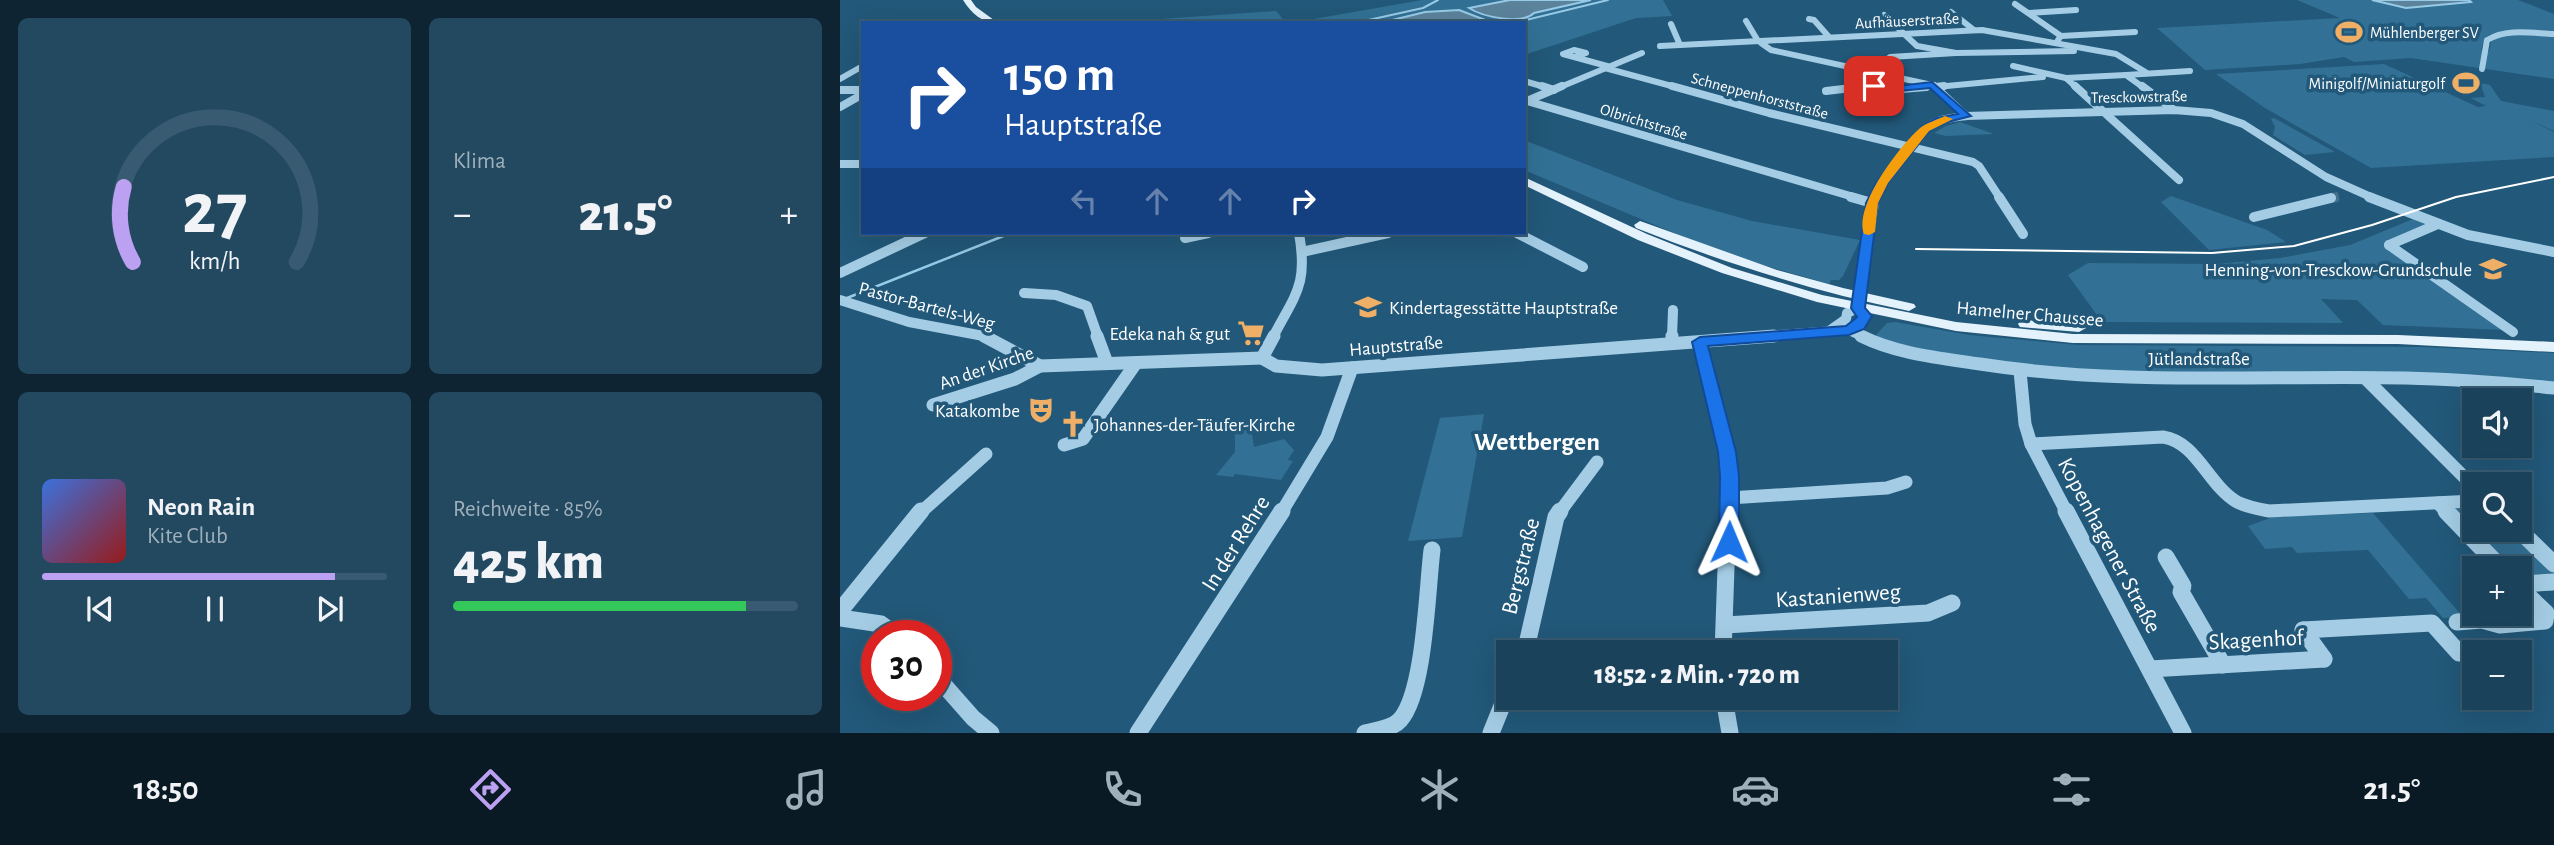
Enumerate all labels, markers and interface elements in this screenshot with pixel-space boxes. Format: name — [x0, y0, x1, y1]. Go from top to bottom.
street label: Aufhäuserstraße — [1855, 10, 1959, 32]
sports icon: Mühlenberger SV — [2334, 17, 2364, 47]
place label: Mühlenberger SV — [2370, 25, 2479, 41]
icon: right — [889, 49, 980, 140]
text: 150 m — [1004, 51, 1115, 100]
pin — [1844, 56, 1904, 116]
icon: arrive — [1855, 67, 1893, 105]
sports icon: Minigolf/Miniaturgolf — [2451, 68, 2481, 98]
street label: Schneppenhorststraße — [1690, 70, 1830, 122]
place label: Minigolf/Miniaturgolf — [2309, 76, 2446, 92]
street label: Tresckowstraße — [2091, 88, 2187, 106]
street label: Olbrichtstraße — [1598, 101, 1689, 143]
text: Hauptstraße — [1004, 109, 1162, 141]
text: Klima — [453, 150, 506, 173]
text: 27 — [182, 174, 247, 247]
icon: left — [1065, 182, 1103, 220]
icon: ahead — [1138, 182, 1176, 220]
icon: ahead — [1211, 182, 1249, 220]
icon: right — [1284, 182, 1322, 220]
text: 21.5° — [579, 188, 672, 240]
text: − — [453, 196, 471, 234]
text: + — [780, 196, 798, 234]
text: km/h — [189, 249, 240, 274]
school or university icon: Henning-von-Tresckow-Grundschule — [2478, 254, 2508, 284]
place label: Henning-von-Tresckow-Grundschule — [2205, 261, 2472, 280]
street label: Pastor-Bartels-Weg — [856, 279, 998, 334]
school or university icon: Kindertagesstätte Hauptstraße — [1353, 292, 1383, 322]
place label: Kindertagesstätte Hauptstraße — [1389, 299, 1618, 318]
street label: Hamelner Chaussee — [1956, 299, 2104, 330]
supermarket icon: Edeka nah & gut — [1236, 318, 1266, 348]
place label: Edeka nah & gut — [1110, 325, 1230, 344]
street label: Hauptstraße — [1349, 333, 1444, 360]
street label: An der Kirche — [937, 343, 1036, 393]
street label: Jütlandstraße — [2148, 350, 2250, 369]
map controls — [2462, 388, 2532, 710]
button: sound — [2462, 388, 2532, 458]
theatre icon: Katakombe — [1026, 395, 1056, 425]
place label: Katakombe — [935, 402, 1020, 421]
church icon: Johannes-der-Täufer-Kirche — [1058, 409, 1088, 439]
place label: Johannes-der-Täufer-Kirche — [1094, 416, 1295, 435]
district label: Wettbergen — [1474, 429, 1600, 455]
street label: Kopenhagener Straße — [2053, 454, 2165, 637]
button: search — [2462, 472, 2532, 542]
street label: In der Rehre — [1198, 492, 1275, 596]
text: Neon Rain — [147, 494, 255, 520]
text: Reichweite · 85% — [453, 498, 603, 521]
position arrow — [1692, 505, 1766, 579]
street label: Bergstraße — [1498, 516, 1545, 617]
text: Kite Club — [147, 525, 228, 548]
text: 425 km — [453, 536, 604, 588]
button: + — [2462, 556, 2532, 626]
street label: Kastanienweg — [1775, 581, 1902, 612]
icon: previous — [81, 590, 119, 628]
icon: pause — [196, 590, 234, 628]
icon: next — [311, 590, 349, 628]
speed limit sign: 30 — [861, 620, 952, 711]
street label: Skagenhof — [2208, 626, 2306, 654]
button: − — [2462, 640, 2532, 710]
text: 18:52 · 2 Min. · 720 m — [1594, 662, 1800, 688]
icon: directions — [466, 765, 515, 814]
icon: music — [782, 765, 831, 814]
icon: phone — [1098, 765, 1147, 814]
icon: climate — [1415, 765, 1464, 814]
icon: car — [1731, 765, 1780, 814]
icon: filters — [2047, 765, 2096, 814]
text: 18:50 — [134, 773, 199, 805]
text: 21.5° — [2363, 773, 2420, 805]

